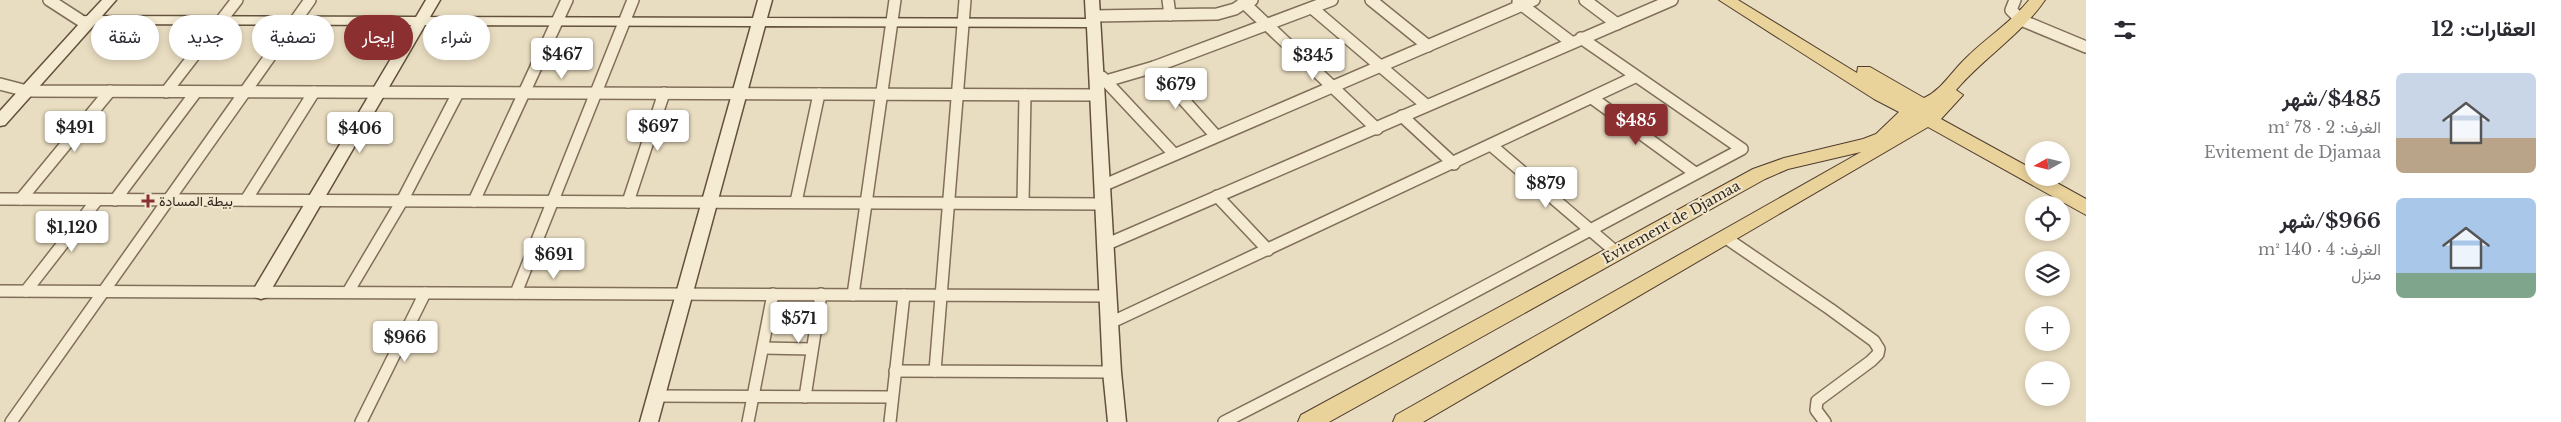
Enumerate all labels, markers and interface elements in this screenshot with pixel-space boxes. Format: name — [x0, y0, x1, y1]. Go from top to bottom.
chip: شقة — [91, 15, 159, 60]
chip: جديد — [169, 15, 242, 60]
chip: تصفية — [252, 15, 334, 60]
chip: إيجار — [344, 15, 413, 60]
chip: شراء — [423, 15, 490, 60]
icon: filters — [2111, 16, 2139, 44]
text: العقارات: 12 — [2431, 16, 2536, 42]
pin: $467 — [532, 38, 592, 80]
pin: $345 — [1283, 38, 1343, 81]
text: $467 — [542, 44, 582, 64]
text: $345 — [1293, 45, 1333, 65]
pin: $679 — [1146, 68, 1206, 110]
text: $679 — [1156, 74, 1196, 94]
text: $485/شهر — [2282, 86, 2381, 112]
icon: home — [2436, 93, 2496, 153]
pin: $485 — [1606, 104, 1666, 146]
pin: $491 — [45, 110, 105, 153]
pin: $697 — [628, 110, 688, 152]
text: $485 — [1616, 110, 1656, 130]
pin: $406 — [330, 112, 390, 154]
text: $697 — [638, 116, 678, 136]
text: $491 — [56, 117, 94, 137]
text: الغرف: 2 · 78 m² — [2268, 117, 2381, 137]
text: $406 — [338, 118, 382, 138]
north arrow — [2025, 141, 2070, 186]
map controls — [2025, 141, 2070, 406]
text: Evitement de Djamaa — [2204, 142, 2381, 162]
pin: $879 — [1516, 166, 1576, 209]
text: $879 — [1526, 173, 1566, 193]
street label: Evitement de Djamaa — [1599, 176, 1743, 267]
place label: بيطة المسادة — [159, 192, 233, 210]
marker: بيطة المسادة — [141, 194, 155, 208]
button: locate — [2025, 196, 2070, 241]
text: $966/شهر — [2279, 208, 2381, 234]
pin: $1,120 — [31, 210, 113, 253]
text: $1,120 — [47, 217, 97, 237]
icon: home — [2436, 218, 2496, 278]
pin: $691 — [524, 238, 584, 280]
text: الغرف: 4 · 140 m² — [2258, 239, 2381, 259]
text: $691 — [535, 244, 573, 264]
button: layers — [2025, 251, 2070, 296]
text: منزل — [2351, 264, 2381, 284]
pin: $571 — [769, 302, 829, 344]
button: + — [2025, 306, 2070, 351]
text: $571 — [781, 308, 817, 328]
pin: $966 — [375, 320, 435, 363]
text: $966 — [384, 327, 426, 347]
button: − — [2025, 361, 2070, 406]

